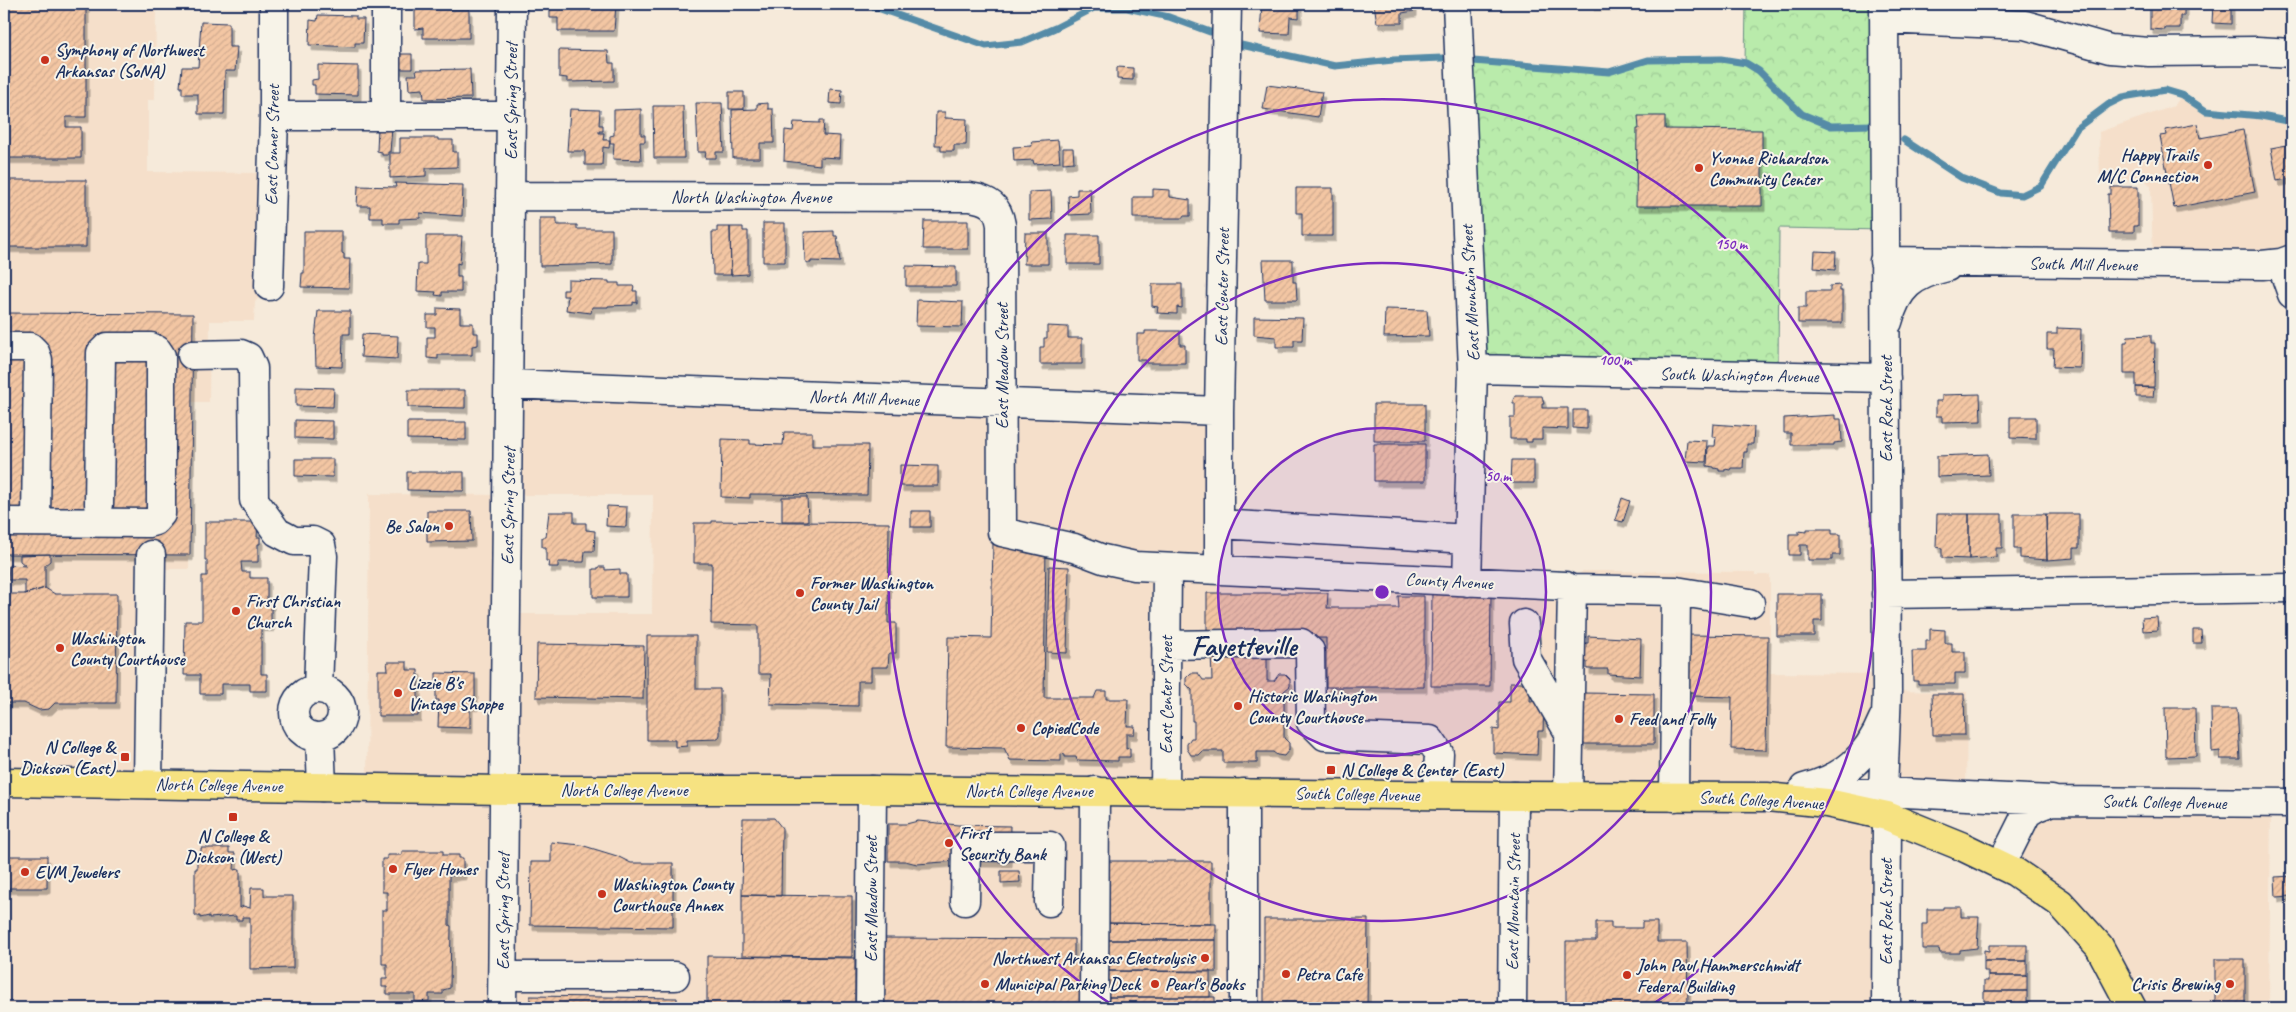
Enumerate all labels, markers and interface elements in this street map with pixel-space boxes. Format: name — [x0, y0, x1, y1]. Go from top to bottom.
place label: Symphony of Northwest Arkansas (SoNA) — [55, 39, 206, 82]
street label: East Spring Street — [500, 39, 522, 160]
marker: Symphony of Northwest Arkansas (SoNA) — [39, 54, 51, 66]
street label: East Conner Street — [260, 83, 284, 205]
place label: Happy Trails M/C Connection — [2097, 144, 2200, 187]
place label: Yvonne Richardson Community Center — [1709, 147, 1830, 190]
marker: Happy Trails M/C Connection — [2202, 159, 2214, 171]
marker: Yvonne Richardson Community Center — [1693, 162, 1705, 174]
street label: North Washington Avenue — [671, 186, 832, 208]
street label: East Mountain Street — [1455, 222, 1485, 362]
street label: East Center Street — [1210, 226, 1234, 346]
text: 150 m — [1715, 235, 1749, 254]
street label: South Mill Avenue — [2029, 252, 2138, 276]
street label: East Meadow Street — [991, 301, 1013, 429]
text: 100 m — [1599, 351, 1633, 370]
street label: East Rock Street — [1875, 354, 1897, 462]
street label: South Washington Avenue — [1659, 363, 1820, 387]
street label: North Mill Avenue — [809, 385, 921, 411]
street label: East Spring Street — [496, 444, 520, 565]
text: 50 m — [1485, 467, 1512, 486]
place label: Be Salon — [385, 515, 440, 537]
marker: Be Salon — [443, 520, 455, 532]
street label: County Avenue — [1405, 568, 1494, 594]
place label: Former Washington County Jail — [810, 572, 935, 615]
centre of rings — [1373, 583, 1391, 601]
marker: Former Washington County Jail — [794, 587, 806, 599]
place label: First Christian Church — [246, 590, 341, 633]
marker: First Christian Church — [230, 605, 242, 617]
place label: Washington County Courthouse — [70, 627, 186, 670]
district label: Fayetteville — [1191, 628, 1299, 663]
street label: East Center Street — [1155, 634, 1177, 754]
marker: Washington County Courthouse — [54, 642, 66, 654]
place label: Lizzie B's Vintage Shoppe — [408, 672, 505, 715]
place label: Historic Washington County Courthouse — [1248, 685, 1377, 728]
marker: Lizzie B's Vintage Shoppe — [392, 687, 404, 699]
marker: Historic Washington County Courthouse — [1232, 700, 1244, 712]
place label: Feed and Folly — [1629, 708, 1717, 730]
marker: Feed and Folly — [1613, 713, 1625, 725]
place label: CopiedCode — [1031, 717, 1100, 739]
marker: CopiedCode — [1015, 722, 1027, 734]
place label: N College & Dickson (East) — [20, 736, 118, 779]
marker: N College & Dickson (East) — [119, 751, 131, 763]
place label: N College & Center (East) — [1341, 759, 1504, 781]
marker: N College & Center (East) — [1325, 764, 1337, 776]
street label: North College Avenue — [155, 773, 284, 797]
street label: North College Avenue — [560, 779, 689, 801]
street label: North College Avenue — [965, 780, 1094, 802]
street label: South College Avenue — [1294, 782, 1421, 806]
street label: South College Avenue — [1698, 786, 1825, 814]
street label: South College Avenue — [2101, 790, 2228, 814]
marker: N College & Dickson (West) — [227, 811, 239, 823]
place label: First Security Bank — [959, 822, 1048, 865]
place label: N College & Dickson (West) — [185, 825, 282, 868]
street label: East Mountain Street — [1501, 832, 1525, 970]
street label: East Meadow Street — [860, 834, 882, 962]
marker: First Security Bank — [943, 837, 955, 849]
street label: East Spring Street — [492, 849, 514, 970]
street label: East Rock Street — [1875, 857, 1897, 965]
place label: Flyer Homes — [403, 858, 479, 880]
place label: EVM Jewelers — [35, 861, 121, 883]
marker: Flyer Homes — [387, 863, 399, 875]
marker: EVM Jewelers — [19, 866, 31, 878]
place label: Washington County Courthouse Annex — [612, 873, 735, 916]
marker: Washington County Courthouse Annex — [596, 888, 608, 900]
place label: Northwest Arkansas Electrolysis — [992, 947, 1197, 969]
marker: Northwest Arkansas Electrolysis — [1199, 952, 1211, 964]
place label: John Paul Hammerschmidt Federal Building — [1635, 954, 1802, 997]
place label: Petra Cafe — [1296, 963, 1364, 985]
marker: Petra Cafe — [1280, 968, 1292, 980]
marker: John Paul Hammerschmidt Federal Building — [1621, 969, 1633, 981]
place label: Municipal Parking Deck — [995, 973, 1142, 995]
place label: Pearl's Books — [1165, 973, 1246, 995]
place label: Crisis Brewing — [2131, 973, 2221, 995]
marker: Municipal Parking Deck — [979, 978, 991, 990]
marker: Pearl's Books — [1149, 978, 1161, 990]
marker: Crisis Brewing — [2224, 978, 2236, 990]

